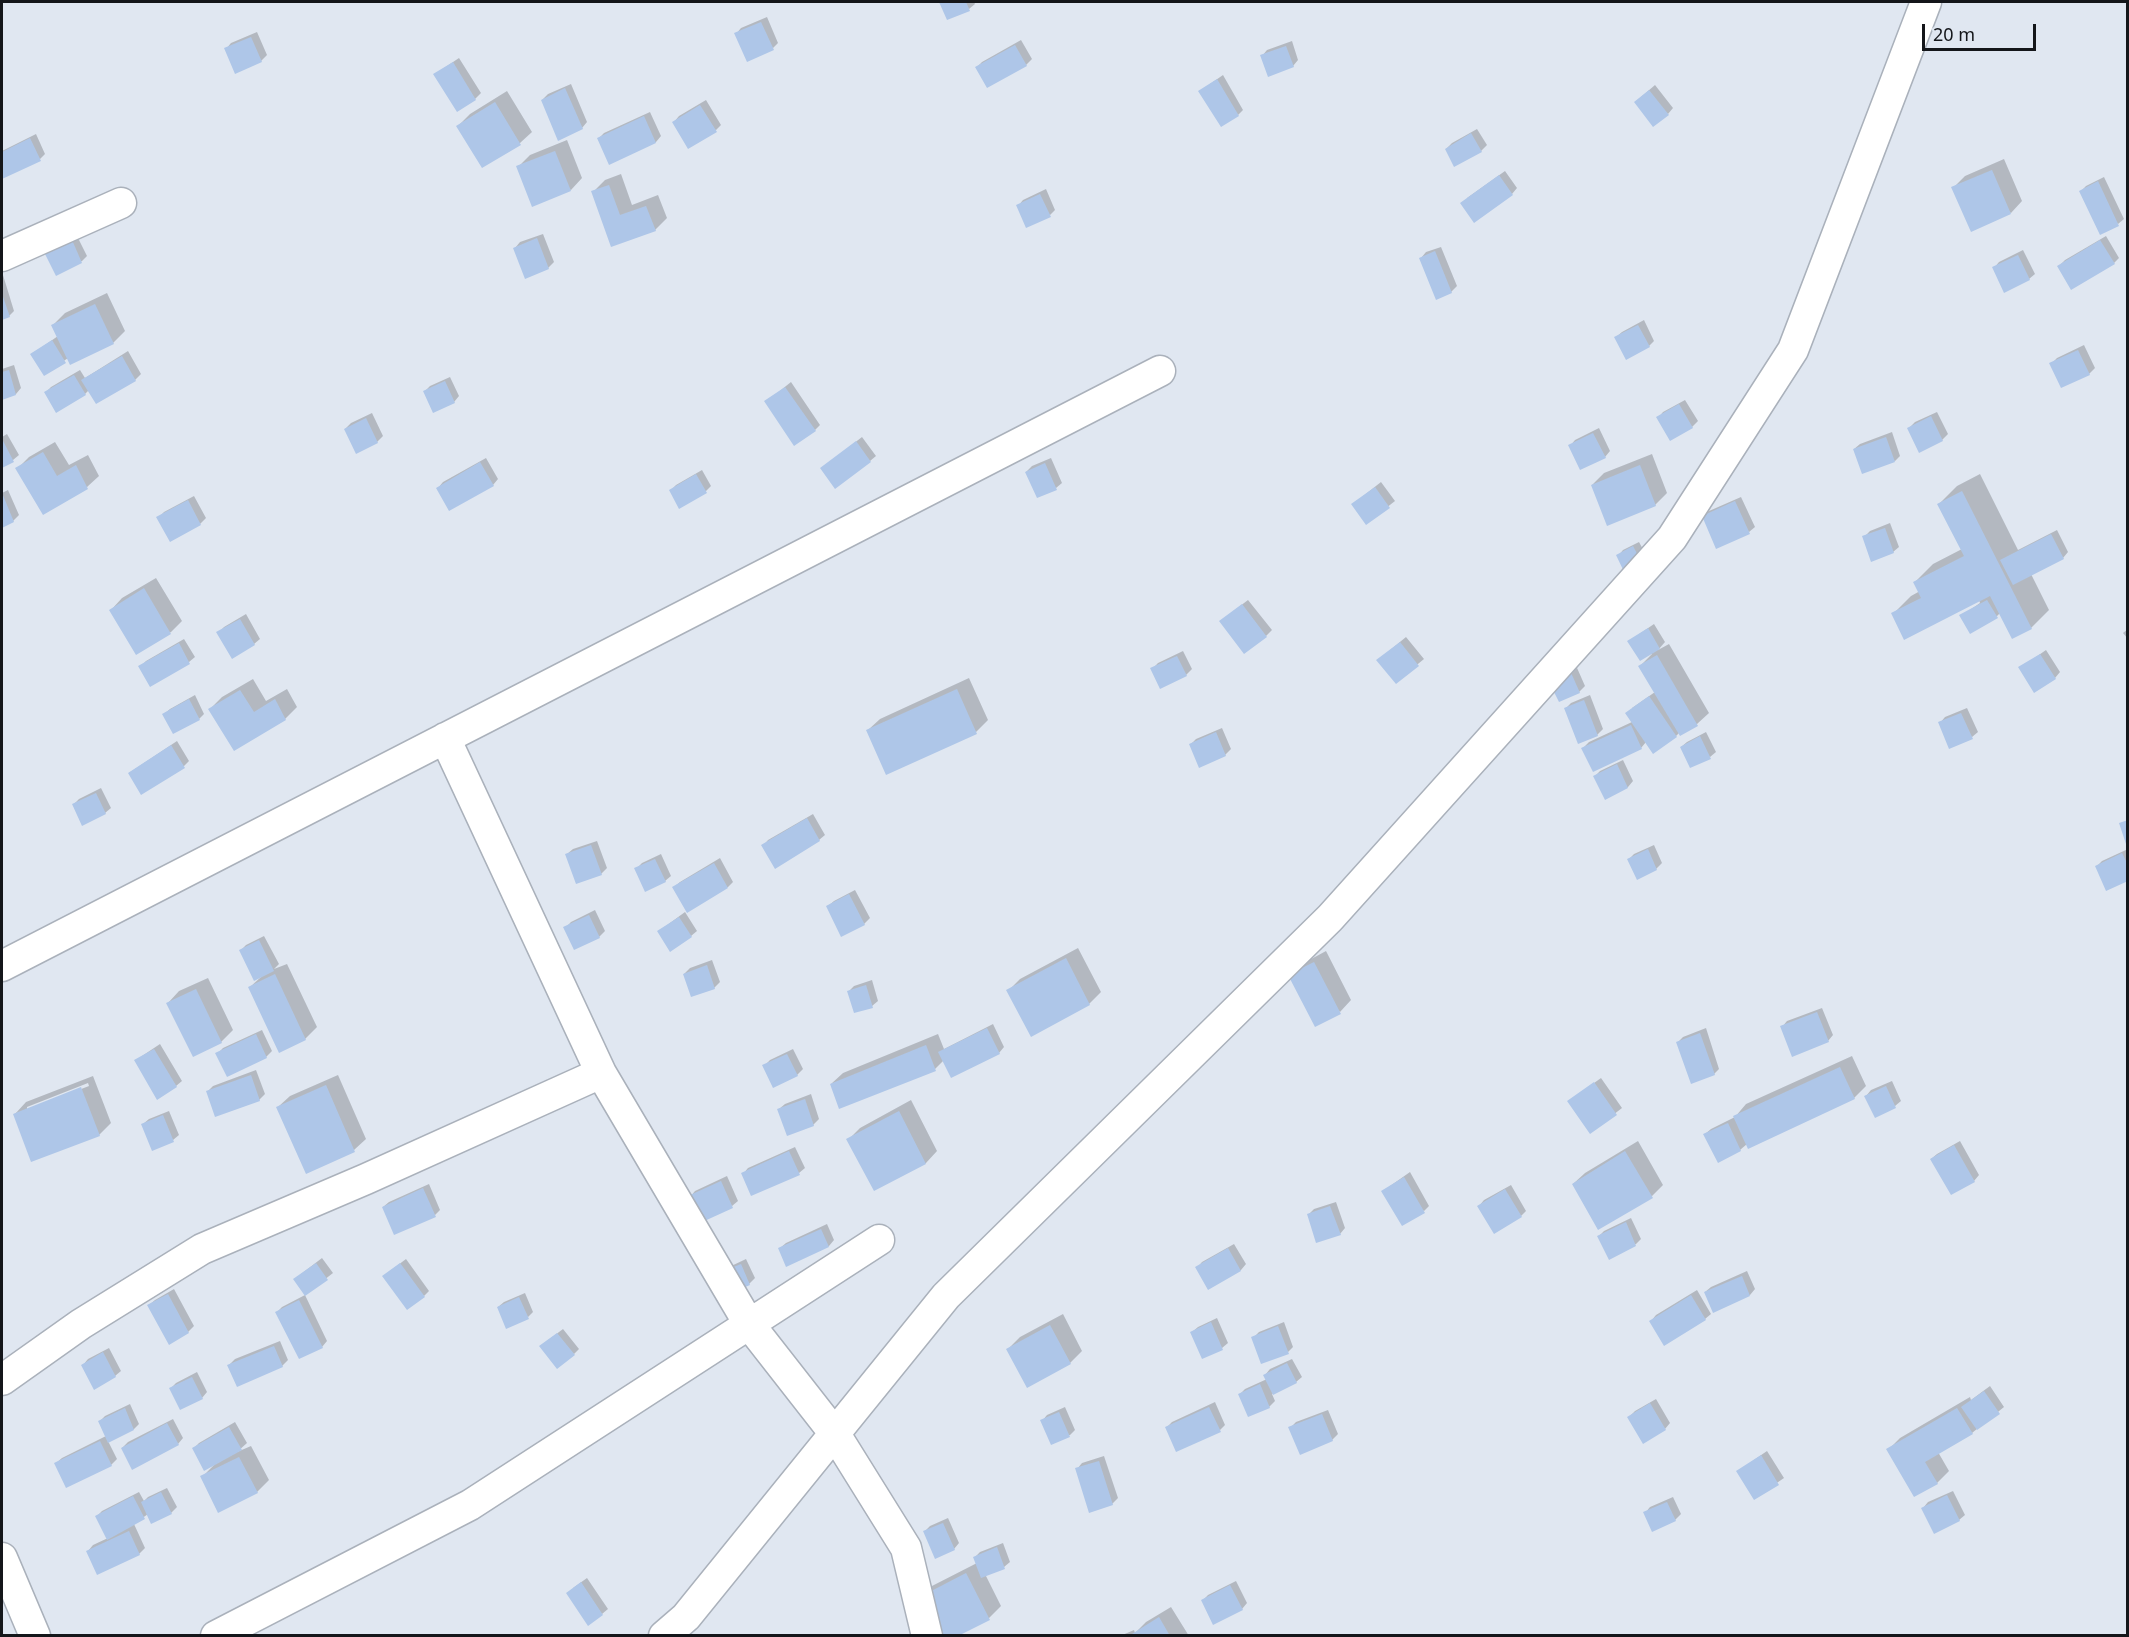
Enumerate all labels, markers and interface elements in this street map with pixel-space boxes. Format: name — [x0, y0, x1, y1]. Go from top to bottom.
scale bar — [1925, 12, 2039, 50]
text: 20 m — [1933, 22, 1975, 46]

